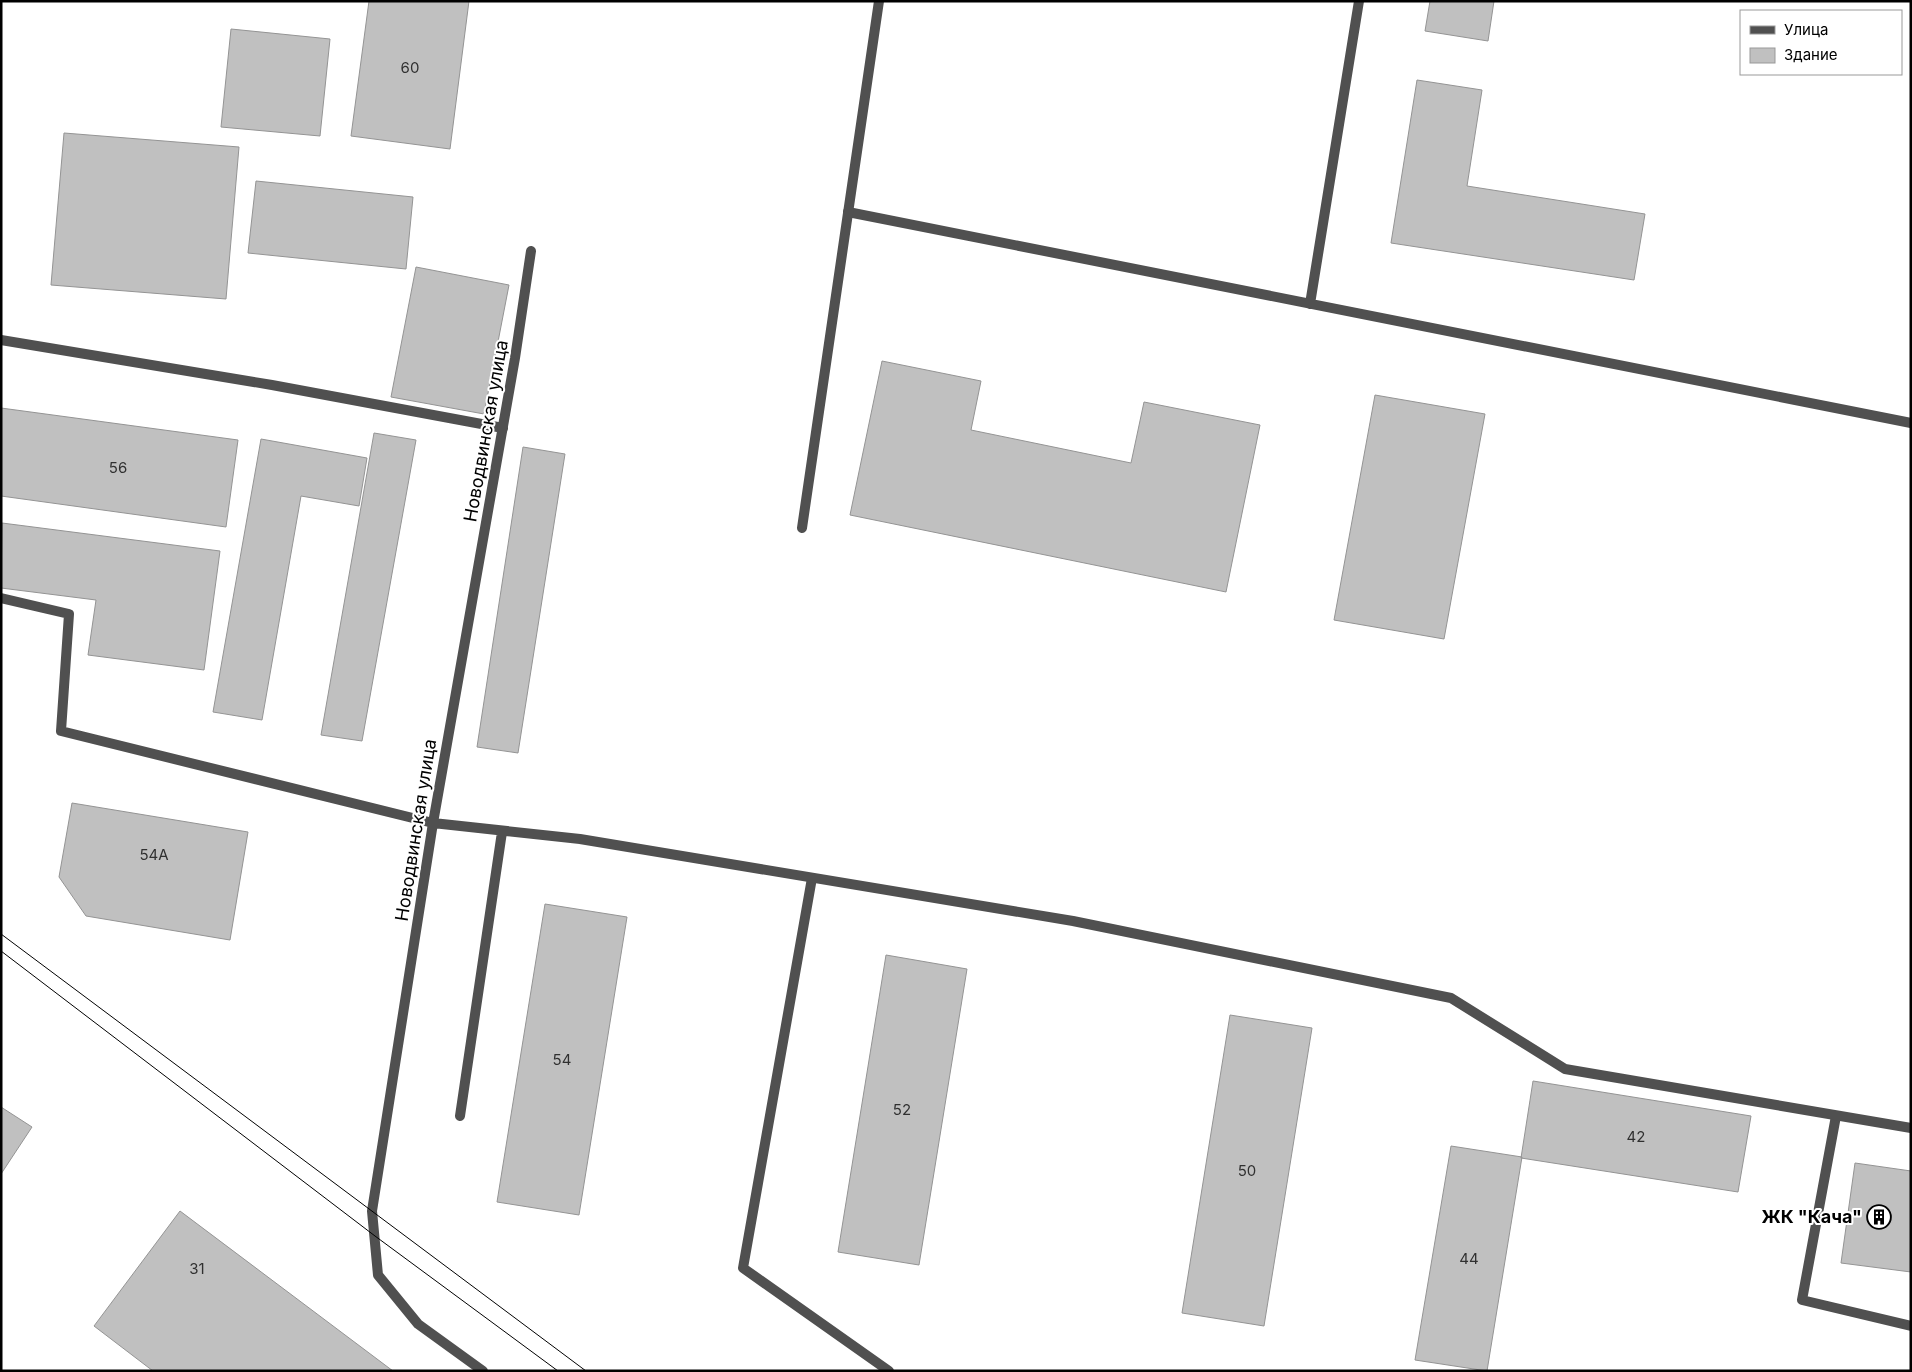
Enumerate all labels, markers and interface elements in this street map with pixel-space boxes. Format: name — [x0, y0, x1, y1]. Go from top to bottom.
legend — [1740, 10, 1902, 75]
text: Улица — [1784, 20, 1828, 39]
text: Здание — [1784, 45, 1838, 64]
house number: 60 — [401, 58, 419, 77]
street label: Новодвинская улица — [459, 338, 512, 523]
house number: 56 — [109, 458, 127, 477]
street label: Новодвинская улица — [391, 737, 440, 923]
house number: 54А — [139, 845, 169, 864]
house number: 54 — [553, 1050, 571, 1069]
house number: 52 — [893, 1100, 911, 1119]
house number: 42 — [1627, 1127, 1645, 1146]
house number: 50 — [1238, 1161, 1256, 1180]
building icon: ЖК "Кача" — [1866, 1204, 1892, 1230]
place label: ЖК "Кача" — [1761, 1206, 1862, 1227]
house number: 44 — [1459, 1249, 1479, 1268]
house number: 31 — [189, 1259, 205, 1278]

